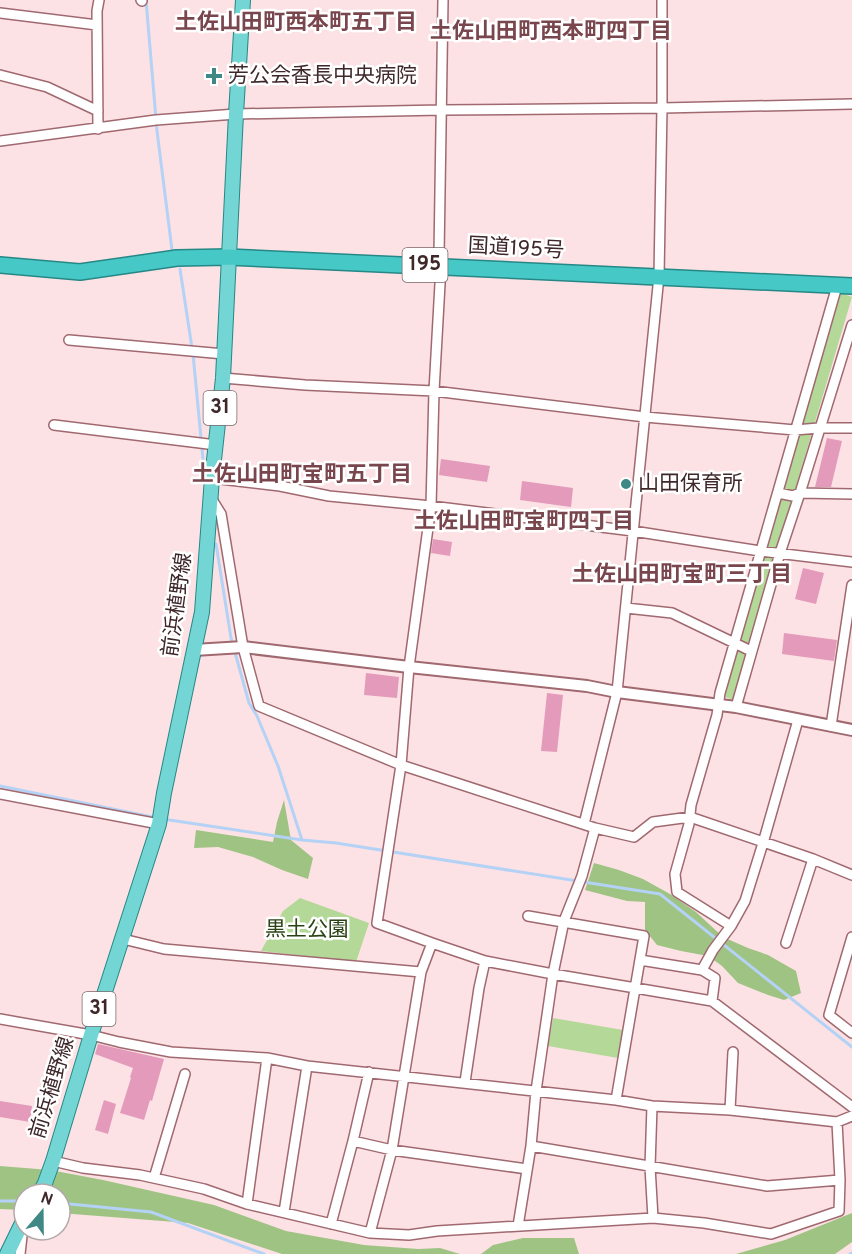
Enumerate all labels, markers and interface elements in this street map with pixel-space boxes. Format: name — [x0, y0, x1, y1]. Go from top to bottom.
district label: 土佐山田町西本町五丁目 — [175, 10, 417, 37]
district label: 土佐山田町西本町四丁目 — [430, 19, 672, 46]
place label: 芳公会香長中央病院 — [228, 63, 417, 90]
marker: 芳公会香長中央病院 — [205, 67, 223, 85]
street label: 国道195号 — [467, 233, 565, 265]
road number: 195 — [402, 248, 448, 282]
road number: 31 — [204, 391, 236, 425]
district label: 土佐山田町宝町五丁目 — [192, 462, 412, 489]
place label: 山田保育所 — [638, 471, 743, 498]
marker: 山田保育所 — [619, 477, 633, 491]
district label: 土佐山田町宝町四丁目 — [414, 509, 634, 536]
street label: 前浜植野線 — [157, 551, 199, 659]
district label: 土佐山田町宝町三丁目 — [572, 562, 792, 589]
park label: 黒土公園 — [265, 917, 349, 944]
road number: 31 — [82, 992, 116, 1026]
street label: 前浜植野線 — [25, 1034, 81, 1142]
north arrow — [12, 1182, 72, 1242]
text: N — [38, 1188, 55, 1211]

